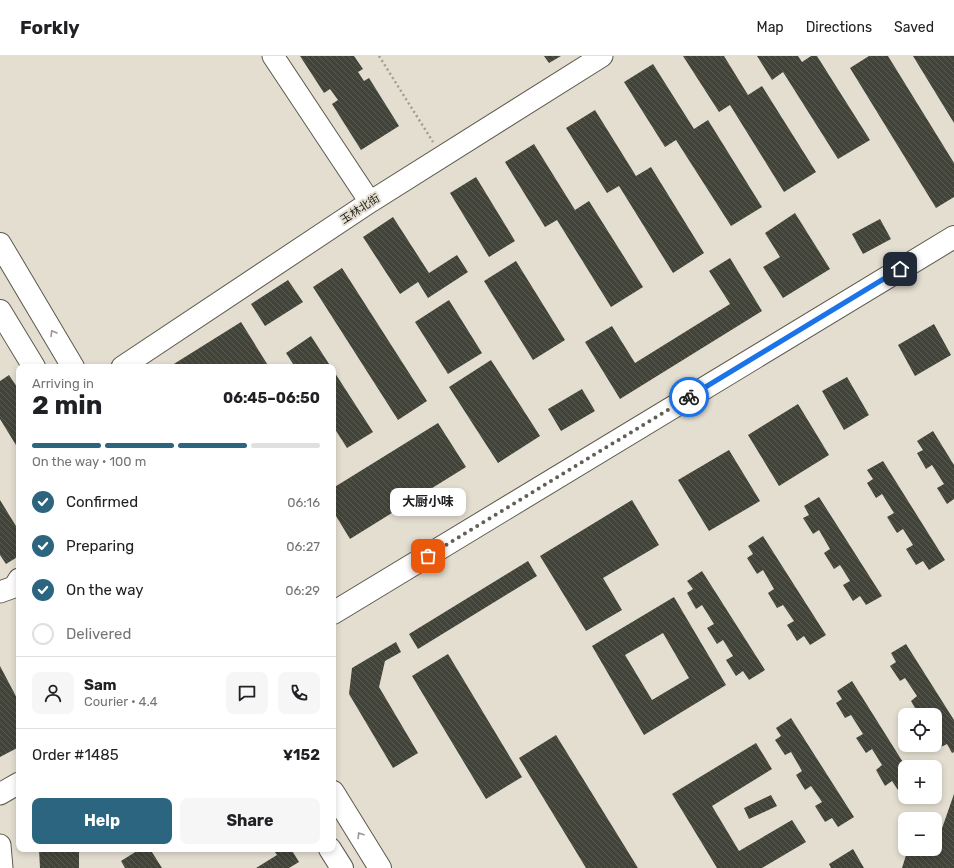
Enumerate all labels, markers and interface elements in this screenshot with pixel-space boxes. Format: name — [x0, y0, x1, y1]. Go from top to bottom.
text: Forkly — [20, 16, 80, 39]
text: Map — [757, 19, 784, 36]
text: Directions — [806, 19, 872, 36]
text: Saved — [894, 19, 934, 36]
street label: 玉林北街 — [338, 192, 382, 226]
pin — [883, 252, 917, 286]
icon: home — [889, 258, 911, 280]
one-way arrow — [50, 330, 58, 337]
text: Arriving in — [32, 376, 94, 391]
courier — [669, 377, 709, 417]
icon: bike — [678, 386, 700, 408]
text: 06:45–06:50 — [223, 389, 320, 407]
text: 2 min — [32, 390, 102, 421]
text: On the way · 100 m — [32, 454, 146, 469]
callout: 大厨小味 — [390, 488, 466, 516]
icon: check — [32, 491, 54, 513]
text: Confirmed — [66, 493, 138, 511]
text: 大厨小味 — [402, 494, 454, 509]
text: 06:16 — [287, 495, 320, 510]
icon: check — [32, 535, 54, 557]
text: Preparing — [66, 537, 134, 555]
text: 06:27 — [286, 539, 320, 554]
pin — [411, 539, 445, 573]
icon: bag — [417, 545, 439, 567]
icon: check — [32, 579, 54, 601]
text: On the way — [66, 581, 144, 599]
text: 06:29 — [285, 583, 320, 598]
text: Delivered — [66, 625, 131, 643]
button: person — [32, 672, 74, 714]
button: chat — [226, 672, 268, 714]
button: phone — [278, 672, 320, 714]
text: Sam — [84, 676, 117, 694]
text: Courier · 4.4 — [84, 694, 158, 709]
map controls — [898, 708, 942, 856]
button: locate — [898, 708, 942, 752]
text: Order #1485 — [32, 746, 119, 764]
text: ¥152 — [283, 746, 320, 764]
button: + — [898, 760, 942, 804]
button: Help — [32, 798, 172, 844]
button: Share — [180, 798, 320, 844]
button: − — [898, 812, 942, 856]
one-way arrow — [357, 832, 364, 839]

